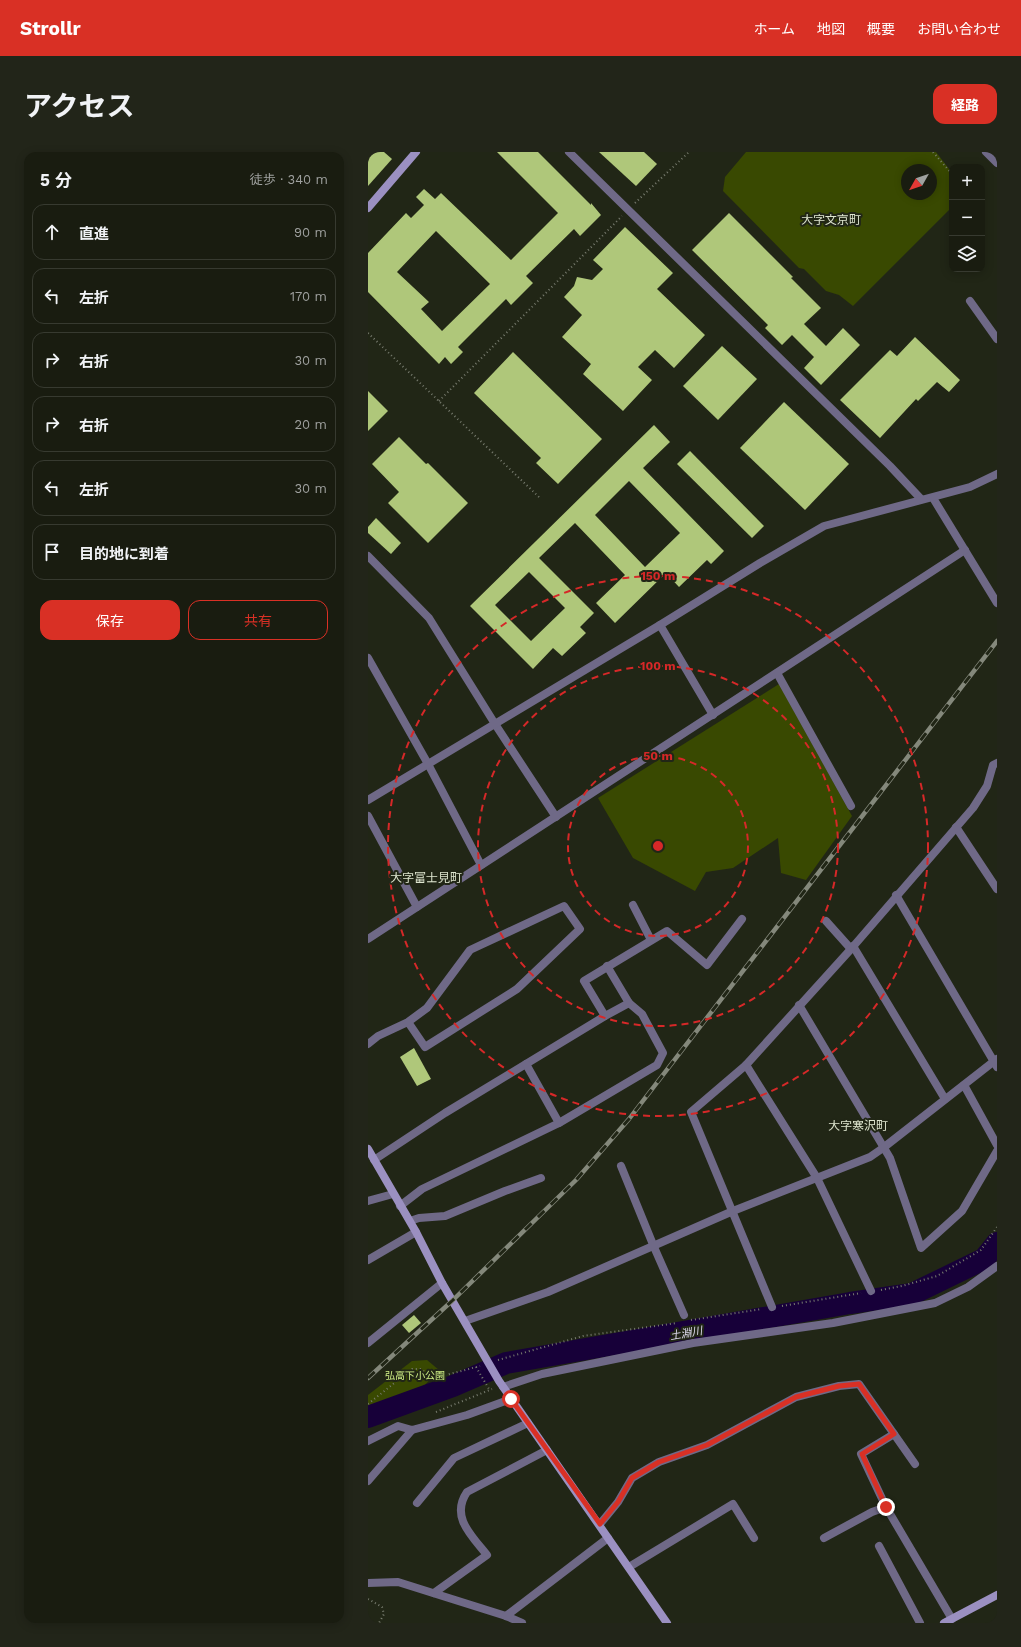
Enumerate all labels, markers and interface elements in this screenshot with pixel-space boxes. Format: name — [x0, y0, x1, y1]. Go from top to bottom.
text: Strollr — [20, 17, 81, 40]
text: ホーム — [753, 21, 795, 37]
text: 地図 — [817, 21, 845, 37]
text: 概要 — [867, 21, 895, 37]
text: お問い合わせ — [917, 21, 1001, 37]
button: 経路 — [933, 84, 997, 124]
text: アクセス — [24, 90, 135, 123]
north arrow — [901, 164, 937, 200]
map controls — [949, 164, 985, 272]
button: + — [949, 164, 985, 200]
text: 5 分 — [40, 170, 72, 190]
text: 徒歩 · 340 m — [250, 172, 328, 187]
button: − — [949, 200, 985, 236]
district label: 大字文京町 — [801, 213, 861, 227]
icon: ahead — [41, 221, 63, 243]
text: 直進 — [79, 225, 109, 243]
text: 90 m — [294, 225, 327, 240]
button: layers — [949, 236, 985, 272]
icon: left — [41, 285, 63, 307]
text: 左折 — [79, 289, 109, 307]
text: 170 m — [290, 289, 327, 304]
icon: right — [41, 349, 63, 371]
text: 右折 — [79, 353, 109, 371]
text: 30 m — [295, 353, 327, 368]
icon: right — [41, 413, 63, 435]
text: 右折 — [79, 417, 109, 435]
text: 20 m — [295, 417, 327, 432]
icon: left — [41, 477, 63, 499]
text: 左折 — [79, 481, 109, 499]
text: 30 m — [295, 481, 327, 496]
icon: arrive — [41, 541, 63, 563]
text: 目的地に到着 — [79, 545, 169, 563]
text: 150 m — [641, 569, 675, 583]
button: 保存 — [40, 600, 180, 640]
button: 共有 — [188, 600, 328, 640]
text: 100 m — [640, 659, 676, 673]
text: 50 m — [643, 749, 673, 763]
centre of rings — [651, 839, 665, 853]
district label: 大字富士見町 — [390, 871, 462, 885]
district label: 大字寒沢町 — [828, 1119, 888, 1133]
water label: 土淵川 — [669, 1324, 704, 1343]
park label: 弘高下小公園 — [385, 1370, 445, 1381]
route start — [502, 1390, 520, 1408]
route end — [877, 1498, 895, 1516]

